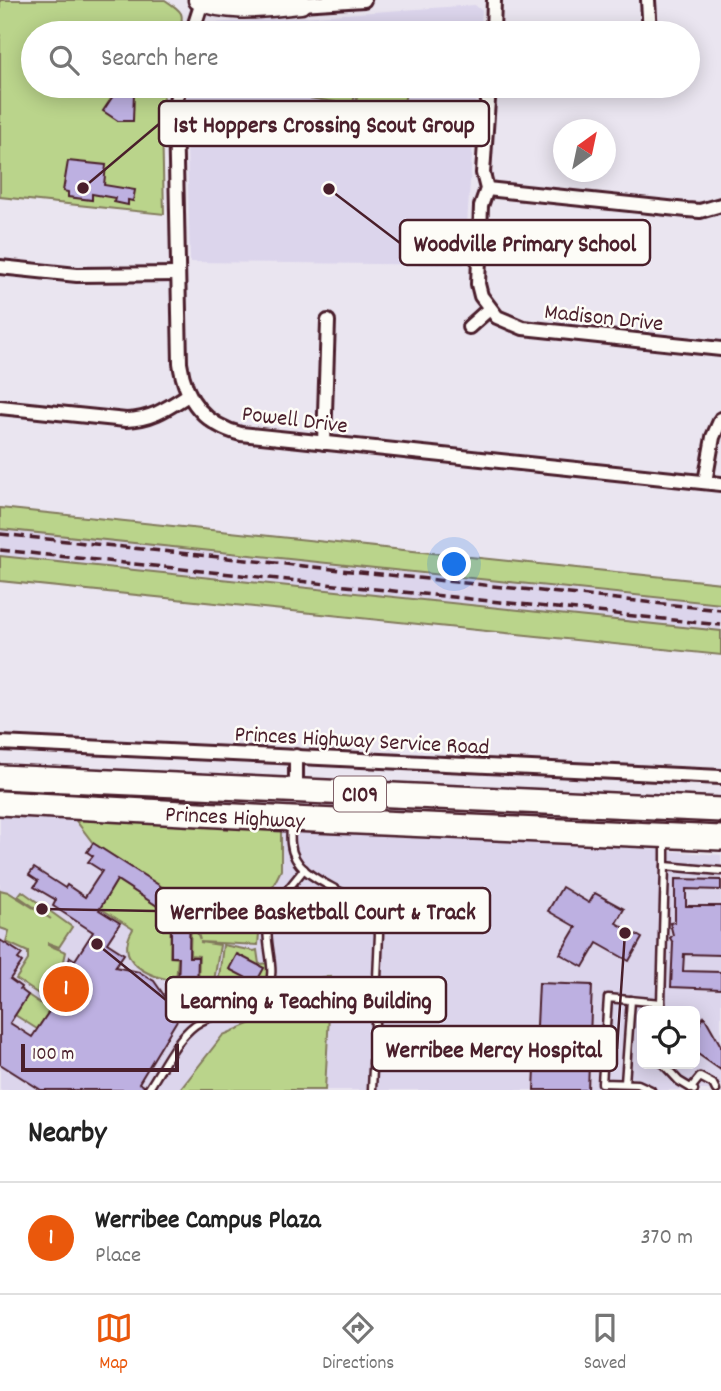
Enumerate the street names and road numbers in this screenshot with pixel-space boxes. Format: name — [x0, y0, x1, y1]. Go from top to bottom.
street label: Madison Drive — [543, 297, 665, 342]
street label: Powell Drive — [240, 399, 349, 444]
street label: Princes Highway Service Road — [234, 719, 490, 766]
road number: C109 — [334, 776, 386, 812]
street label: Princes Highway — [164, 799, 306, 840]

